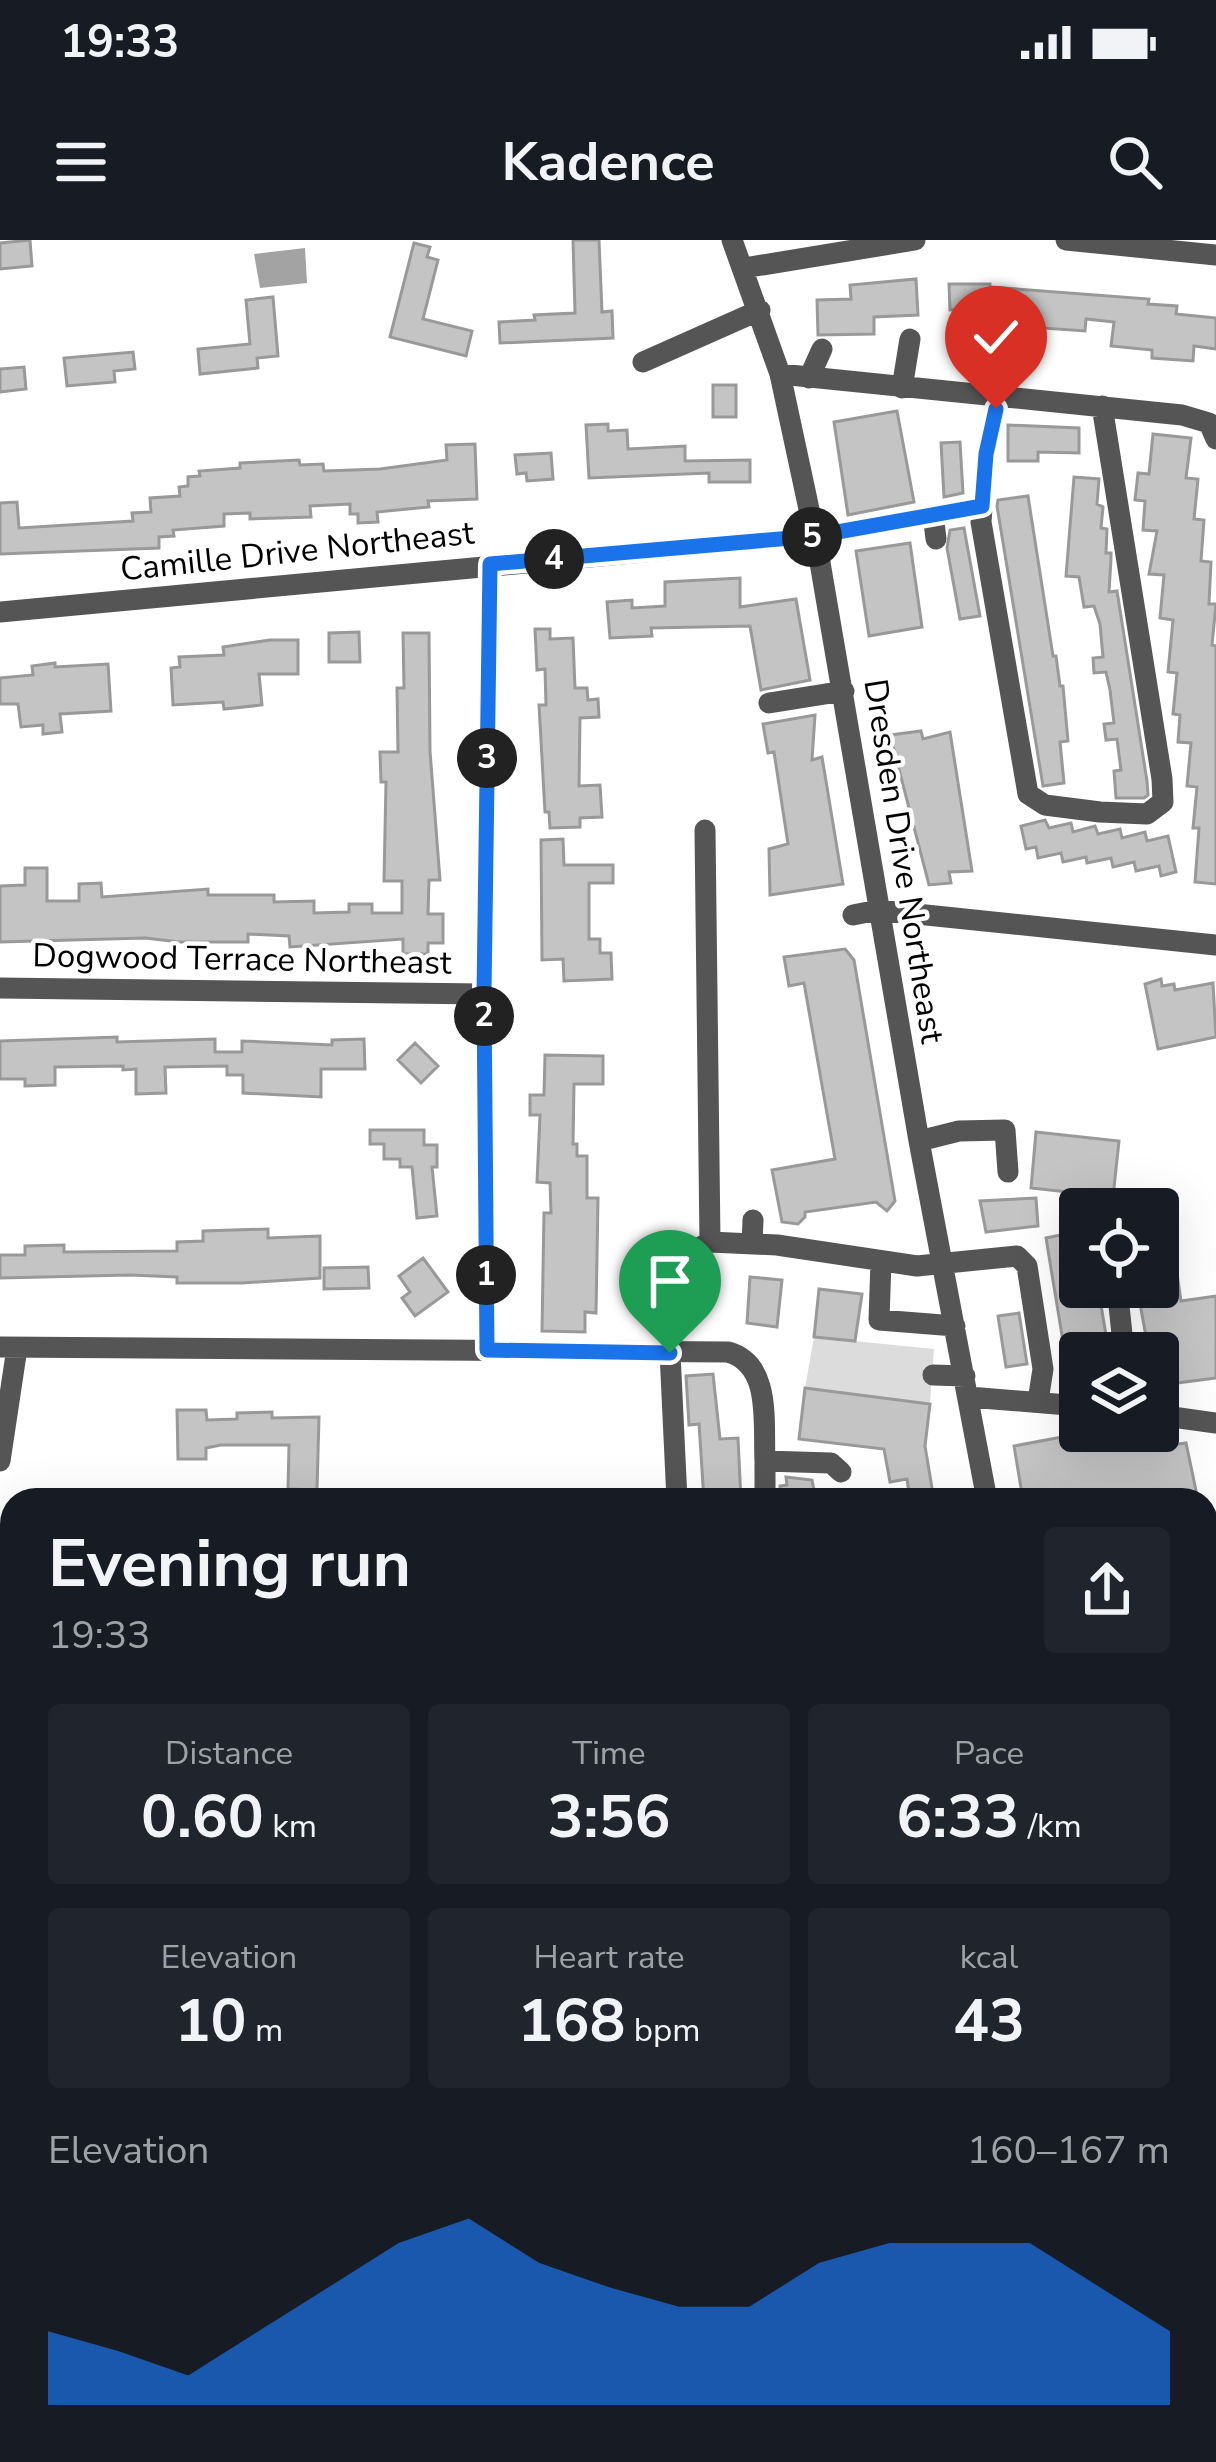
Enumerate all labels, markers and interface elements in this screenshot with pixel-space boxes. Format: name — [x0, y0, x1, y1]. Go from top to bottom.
text: 19:33 — [60, 12, 179, 73]
text: Kadence — [502, 125, 714, 199]
icon: menu — [48, 129, 114, 195]
icon: search — [1102, 129, 1168, 195]
pin — [945, 286, 1047, 409]
icon: check — [963, 304, 1029, 370]
pin: 5 — [782, 507, 842, 567]
street label: Camille Drive Northeast — [118, 511, 477, 592]
text: 5 — [802, 514, 822, 559]
pin: 4 — [524, 529, 584, 589]
text: 4 — [544, 536, 564, 581]
street label: Dresden Drive Northeast — [852, 676, 955, 1047]
pin: 3 — [457, 728, 517, 788]
text: 3 — [477, 735, 497, 780]
street label: Dogwood Terrace Northeast — [32, 933, 452, 986]
pin: 2 — [454, 986, 514, 1046]
text: 2 — [474, 993, 494, 1038]
map controls — [1059, 1188, 1179, 1452]
button: locate — [1059, 1188, 1179, 1308]
pin — [619, 1230, 721, 1353]
pin: 1 — [456, 1245, 516, 1305]
icon: arrive — [637, 1248, 703, 1314]
text: 1 — [476, 1252, 496, 1297]
button: layers — [1059, 1332, 1179, 1452]
text: Evening run — [48, 1519, 411, 1609]
button: share — [1044, 1527, 1170, 1653]
text: 19:33 — [48, 1609, 151, 1662]
text: Distance — [165, 1731, 293, 1776]
text: Time — [572, 1731, 646, 1776]
text: Pace — [954, 1731, 1024, 1776]
text: 0.60 — [141, 1776, 264, 1858]
text: 3:56 — [548, 1776, 670, 1858]
text: 6:33 — [896, 1776, 1019, 1858]
text: km — [264, 1804, 317, 1849]
text: /km — [1019, 1804, 1082, 1849]
text: Elevation — [161, 1935, 297, 1980]
text: Heart rate — [534, 1935, 684, 1980]
text: kcal — [960, 1935, 1018, 1980]
text: 10 — [175, 1980, 247, 2062]
text: 168 — [517, 1980, 625, 2062]
text: 43 — [953, 1980, 1025, 2062]
text: m — [247, 2008, 283, 2053]
text: bpm — [625, 2008, 701, 2053]
text: Elevation — [48, 2124, 209, 2177]
text: 160–167 m — [967, 2124, 1170, 2177]

